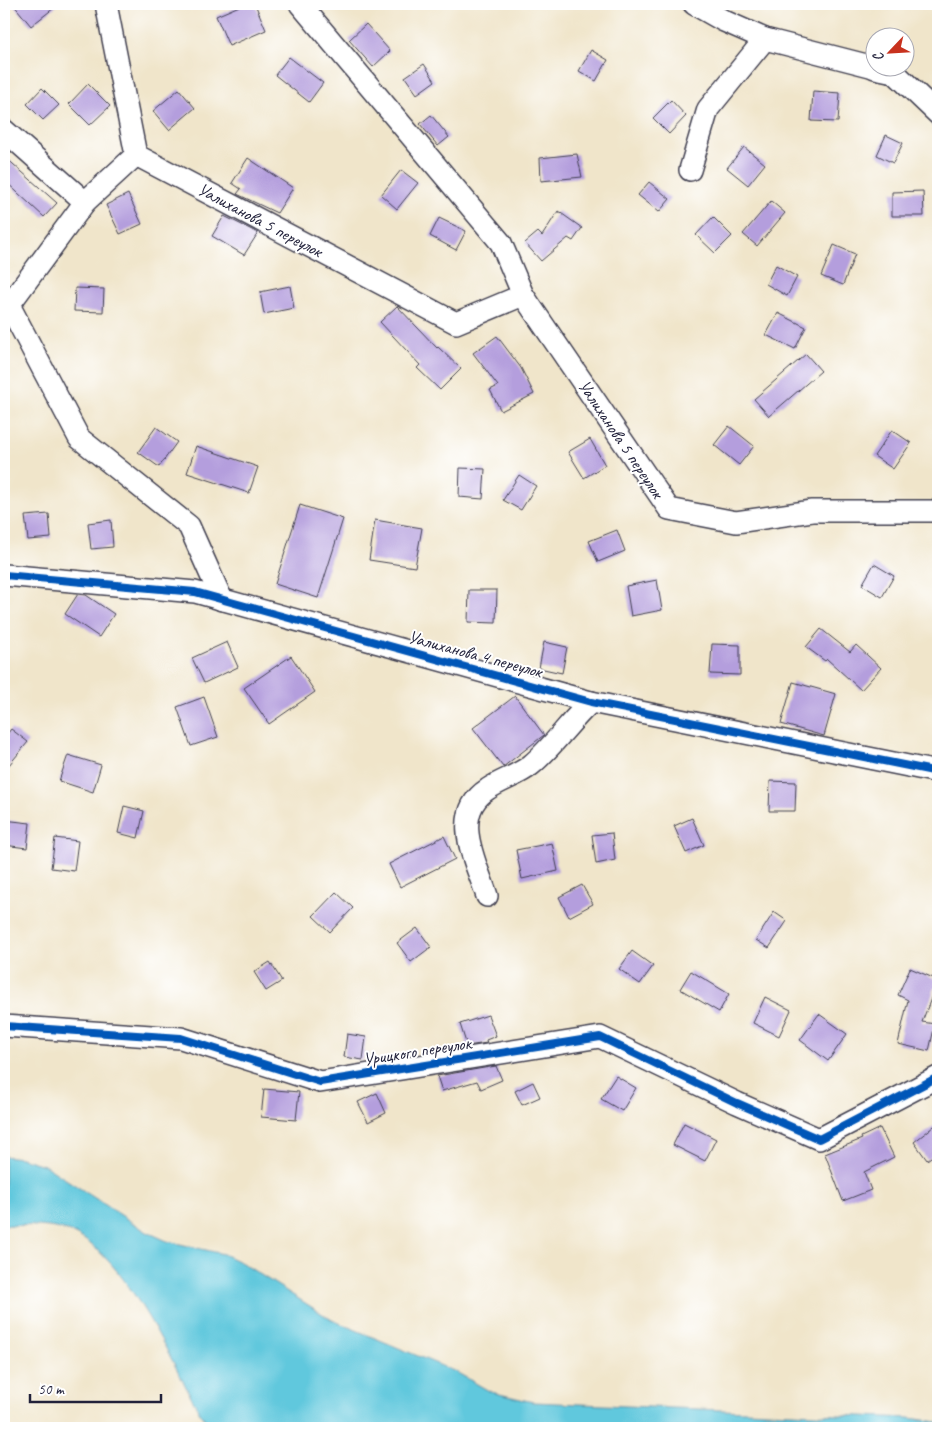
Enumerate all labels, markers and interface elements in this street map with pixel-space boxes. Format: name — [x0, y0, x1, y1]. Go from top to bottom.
north arrow — [864, 28, 914, 78]
text: С — [869, 49, 888, 64]
street label: Уалиханова 5 переулок — [194, 178, 328, 263]
street label: Уалиханова 5 переулок — [573, 376, 670, 504]
street label: Уалиханова 4 переулок — [406, 626, 547, 683]
street label: Урицкого переулок — [362, 1031, 474, 1070]
scale bar — [30, 1372, 161, 1404]
text: 50 m — [38, 1380, 65, 1399]

